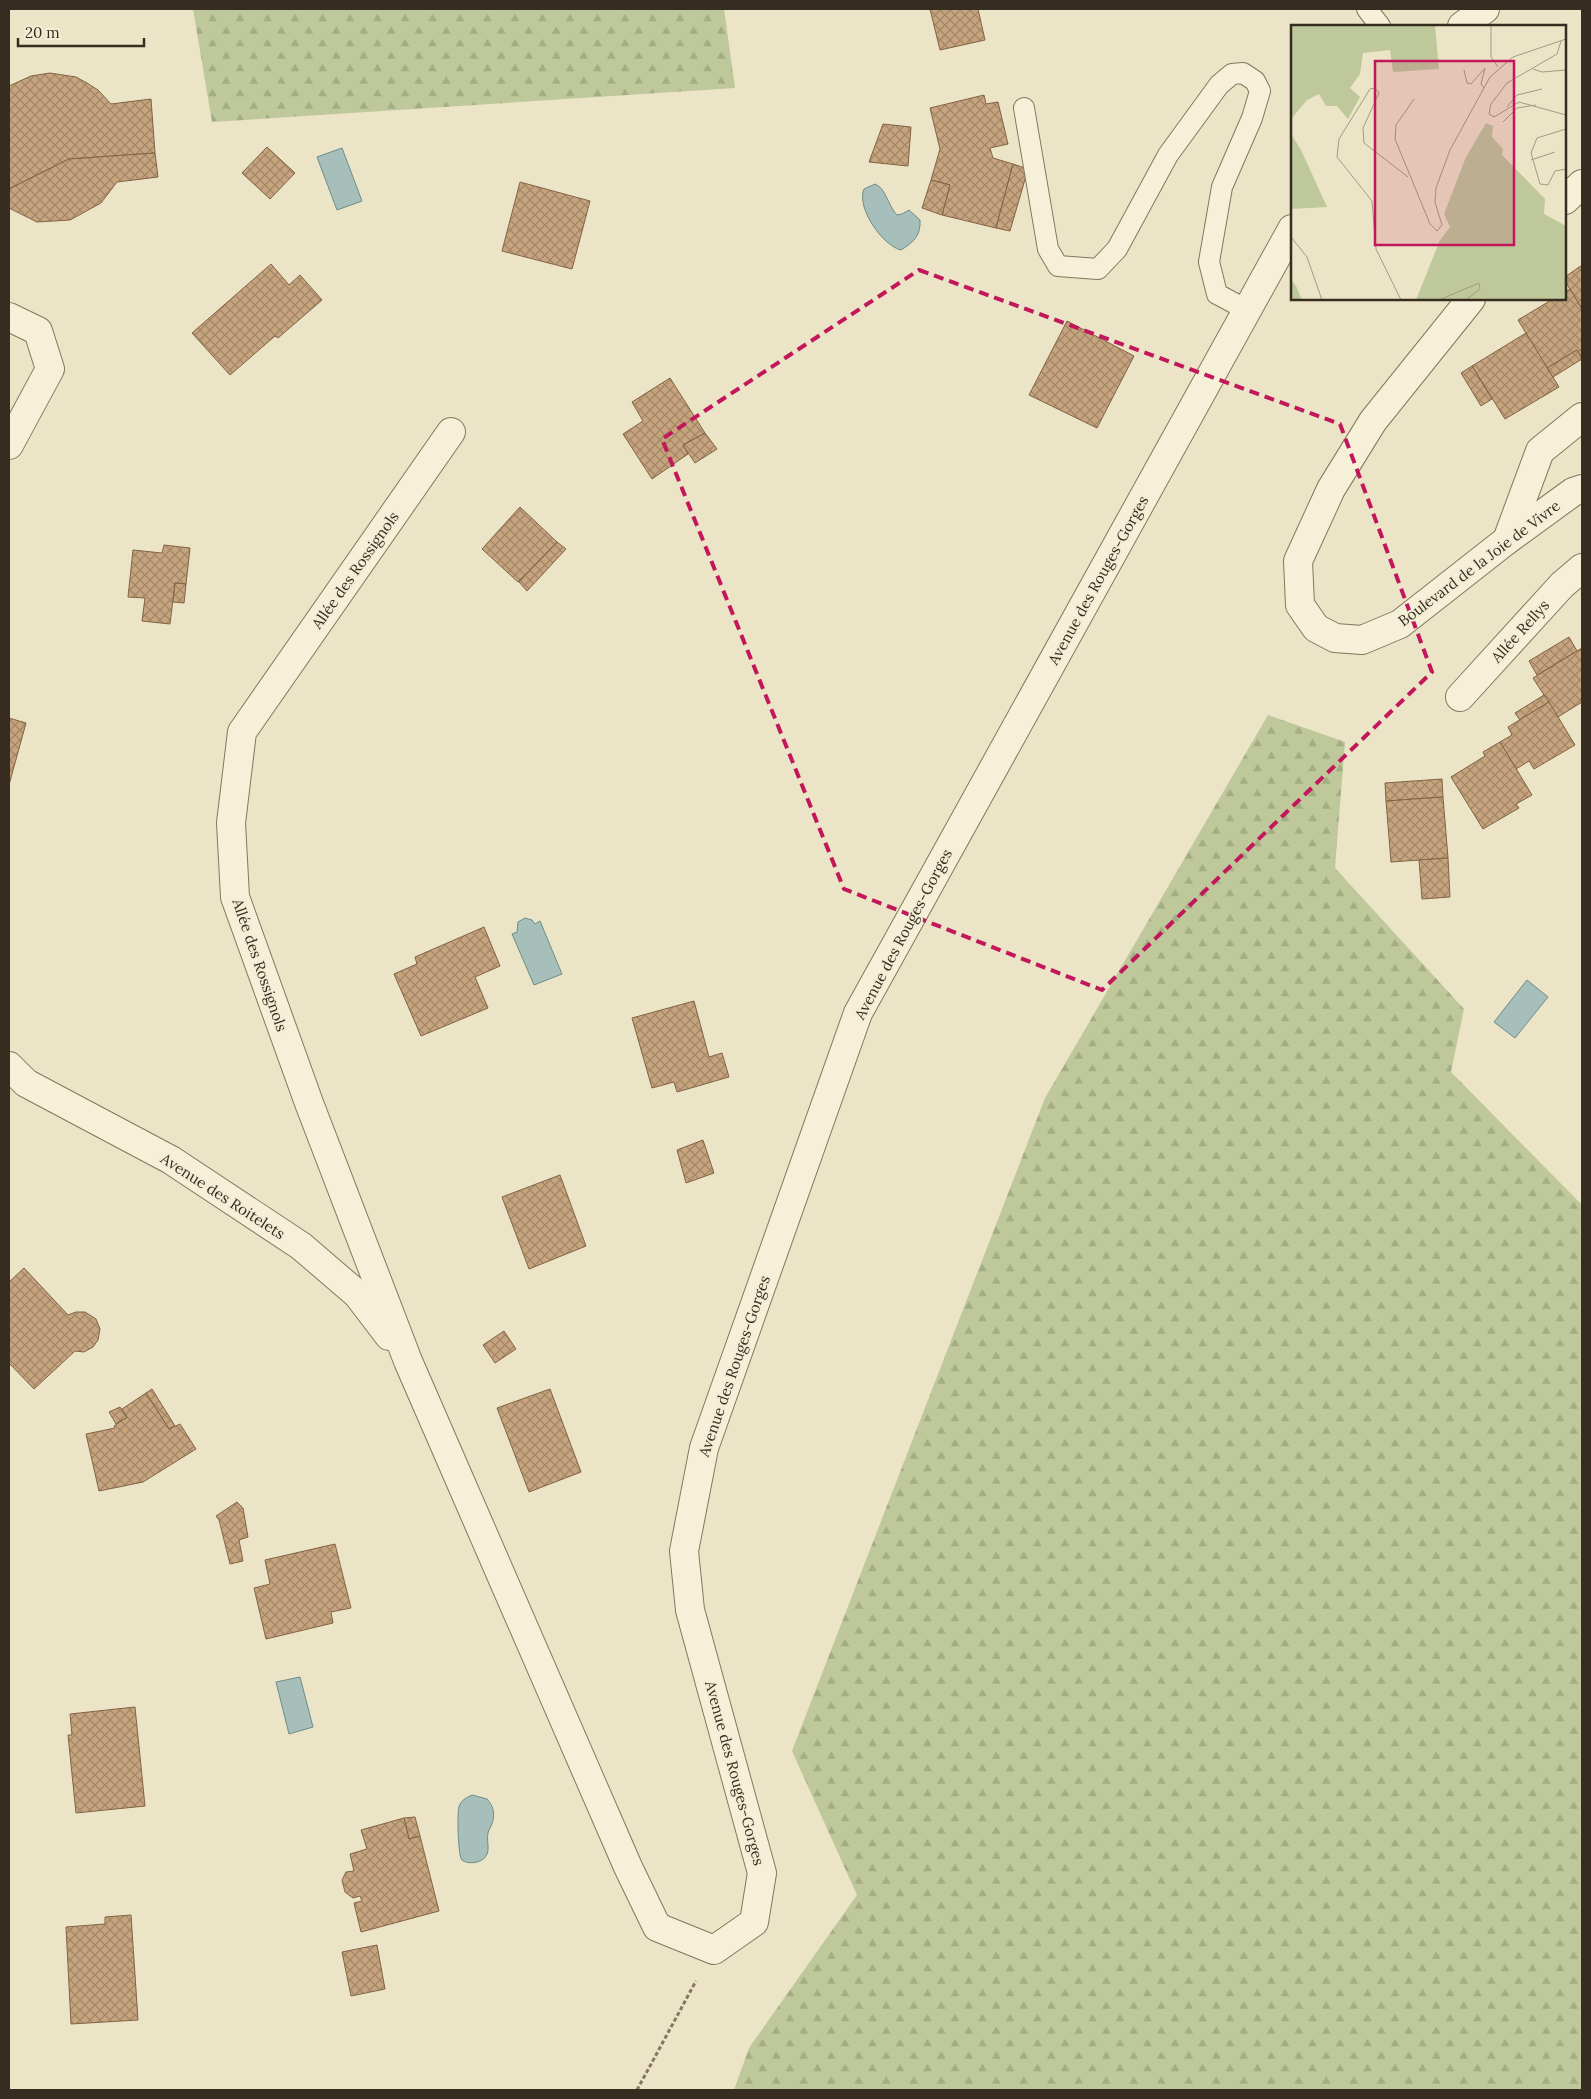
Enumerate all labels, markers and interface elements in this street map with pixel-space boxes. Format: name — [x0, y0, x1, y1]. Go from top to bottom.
scale bar — [18, 15, 144, 47]
text: 20 m — [25, 23, 60, 42]
inset map — [1291, 25, 1566, 300]
street label: Avenue des Rouges-Gorges — [1043, 492, 1152, 669]
street label: Boulevard de la Joie de Vivre — [1394, 496, 1564, 630]
street label: Allée des Rossignols — [307, 508, 403, 633]
street label: Allée Rellys — [1486, 596, 1553, 667]
street label: Avenue des Rouges-Gorges — [849, 845, 956, 1023]
street label: Allée des Rossignols — [228, 895, 292, 1034]
street label: Avenue des Roitelets — [157, 1148, 289, 1243]
street label: Avenue des Rouges-Gorges — [694, 1273, 774, 1460]
street label: Avenue des Rouges-Gorges — [701, 1678, 769, 1867]

